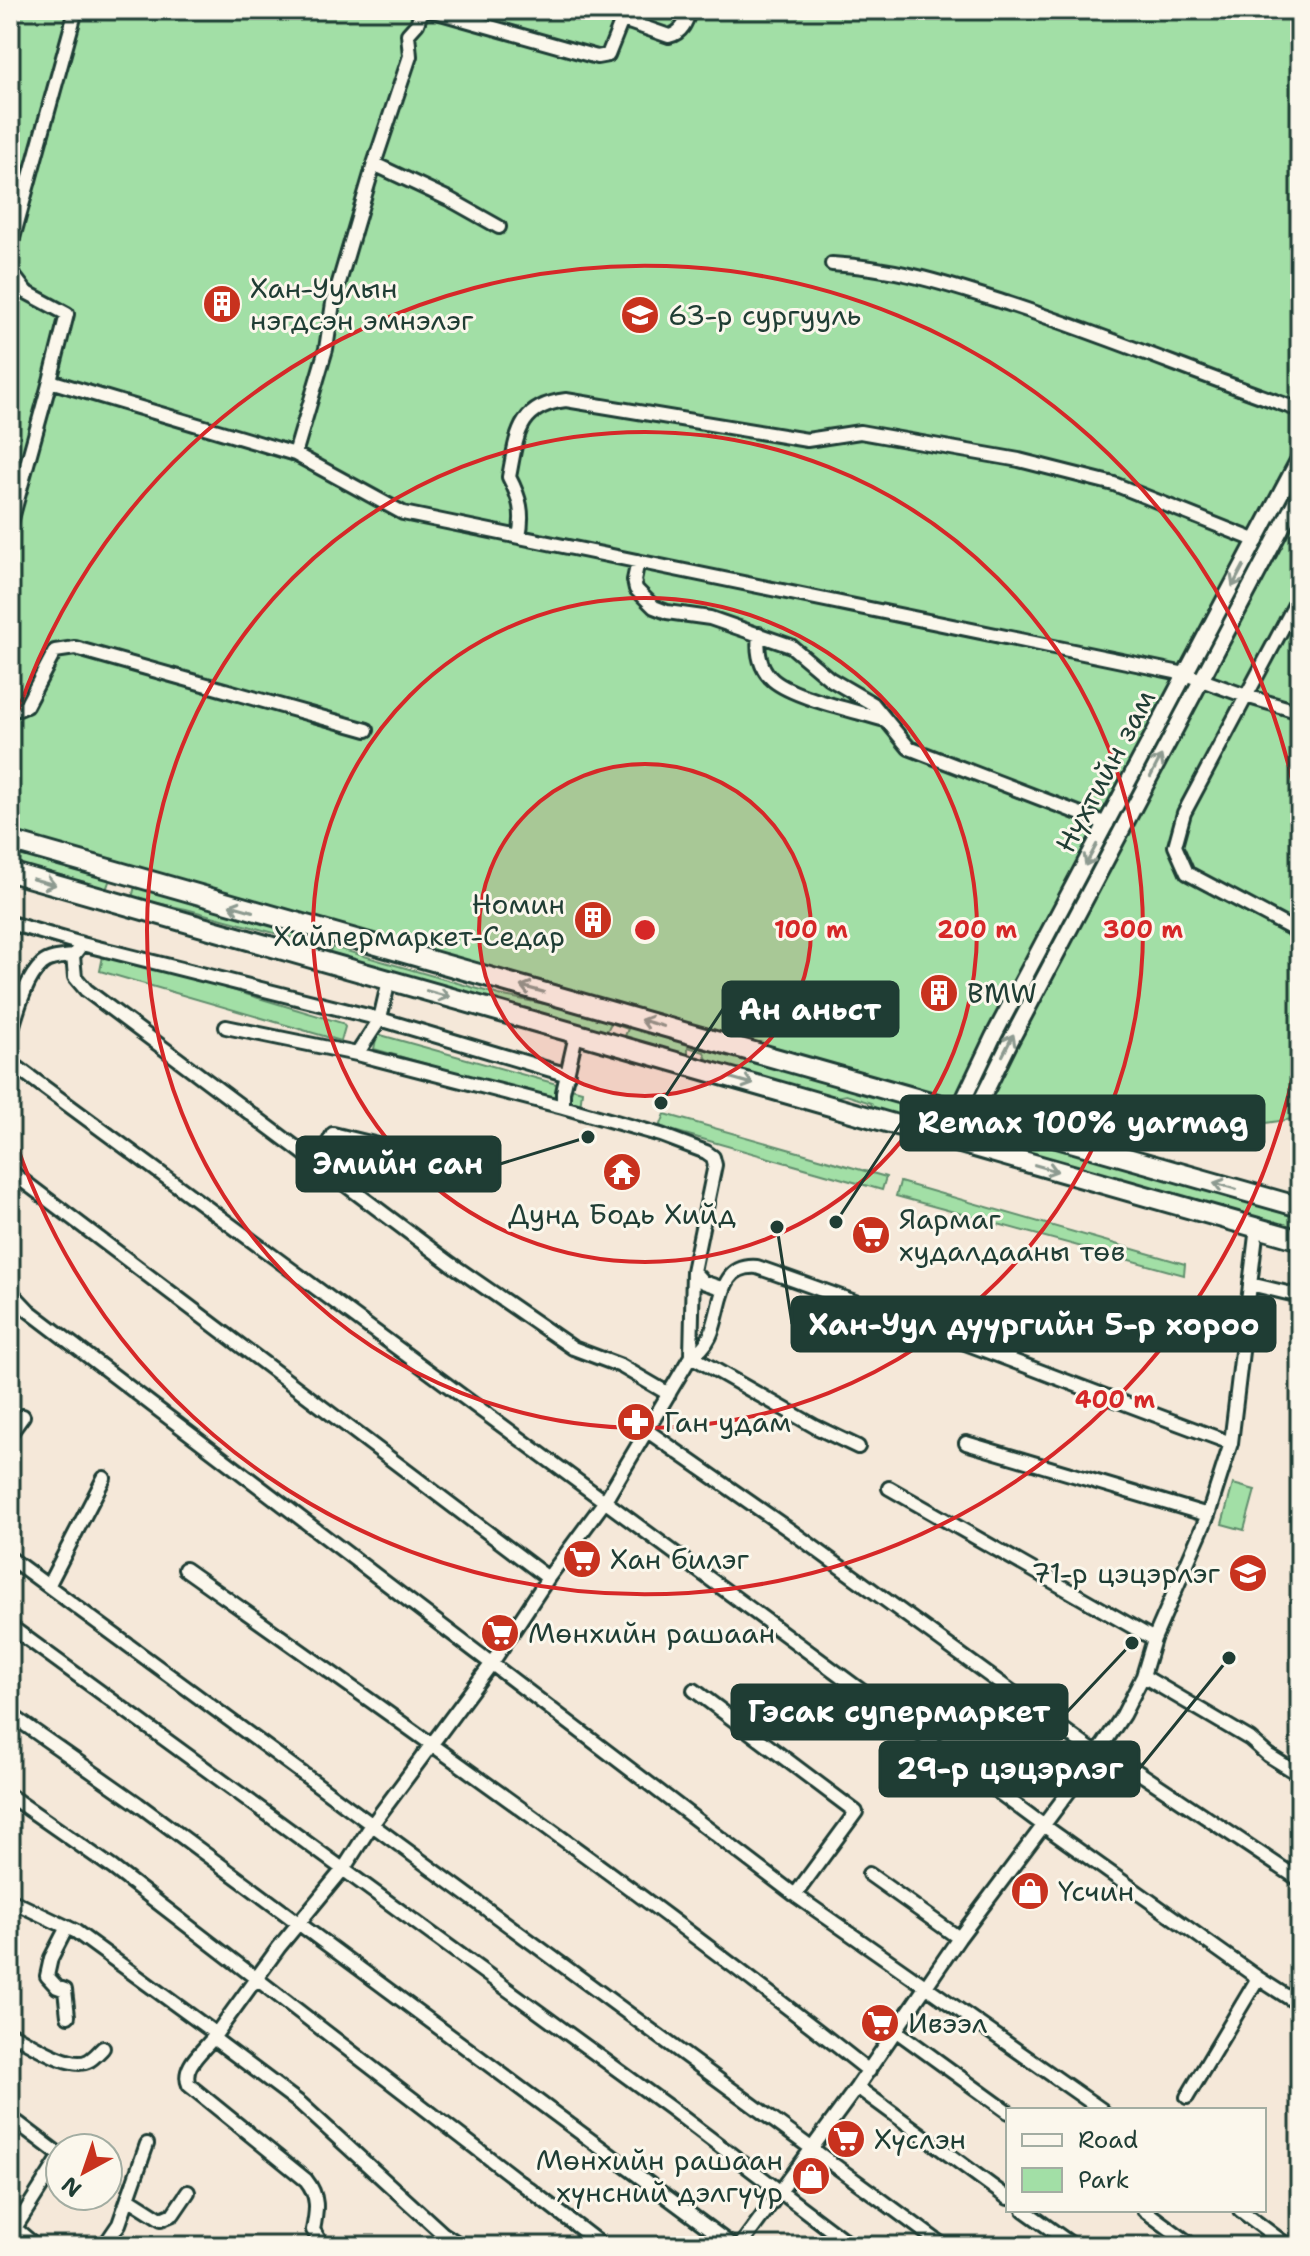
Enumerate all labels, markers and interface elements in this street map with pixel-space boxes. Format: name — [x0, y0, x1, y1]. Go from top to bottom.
place label: Хан-Уулын нэгдсэн эмнэлэг — [250, 269, 474, 339]
building icon: Хан-Уулын нэгдсэн эмнэлэг — [201, 283, 243, 325]
school or university icon: 63-р сургууль — [619, 294, 661, 336]
place label: 63-р сургууль — [668, 296, 861, 334]
one-way arrow — [1230, 563, 1245, 587]
street label: Нүхтийн зам — [1046, 683, 1164, 859]
one-way arrow — [1149, 755, 1165, 779]
one-way arrow — [1082, 843, 1098, 867]
one-way arrow — [31, 875, 57, 890]
place label: Номин Хайпермаркет-Седар — [274, 885, 565, 955]
one-way arrow — [229, 899, 255, 914]
building icon: Номин Хайпермаркет-Седар — [572, 899, 614, 941]
text: 100 m — [774, 914, 848, 946]
text: 200 m — [937, 914, 1017, 946]
text: 300 m — [1103, 914, 1183, 946]
centre of rings — [631, 916, 659, 944]
building icon: BMW — [918, 972, 960, 1014]
place label: BMW — [967, 974, 1037, 1012]
one-way arrow — [520, 981, 546, 996]
callout: Ан аньст — [723, 982, 898, 1036]
one-way arrow — [424, 988, 450, 1003]
text: Ан аньст — [739, 989, 881, 1030]
one-way arrow — [640, 1015, 665, 1029]
one-way arrow — [1001, 1034, 1017, 1058]
one-way arrow — [728, 1075, 754, 1090]
callout: Remax 100% yarmag — [901, 1096, 1264, 1150]
text: Remax 100% yarmag — [918, 1102, 1248, 1143]
callout: Эмийн сан — [297, 1137, 500, 1191]
text: Эмийн сан — [313, 1143, 483, 1184]
temple icon: Дунд Бодь Хийд — [601, 1151, 643, 1193]
one-way arrow — [1032, 1161, 1058, 1176]
one-way arrow — [1212, 1178, 1238, 1193]
place label: Дунд Бодь Хийд — [508, 1195, 736, 1233]
place label: Яармаг худалдааны төв — [899, 1200, 1125, 1270]
supermarket icon: Яармаг худалдааны төв — [850, 1214, 892, 1256]
callout: Хан-Уул дүүргийн 5-р хороо — [792, 1297, 1275, 1351]
text: Хан-Уул дүүргийн 5-р хороо — [808, 1304, 1260, 1345]
text: 400 m — [1075, 1384, 1155, 1416]
pharmacy icon: Ган удам — [615, 1401, 657, 1443]
place label: Ган удам — [664, 1403, 791, 1441]
supermarket icon: Хан билэг — [561, 1538, 603, 1580]
place label: Хан билэг — [610, 1540, 750, 1578]
school or university icon: 71-р цэцэрлэг — [1227, 1552, 1269, 1594]
place label: 71-р цэцэрлэг — [1031, 1554, 1221, 1592]
supermarket icon: Мөнхийн рашаан — [479, 1612, 521, 1654]
place label: Мөнхийн рашаан — [528, 1614, 775, 1652]
callout: Гэсак супермаркет — [732, 1685, 1067, 1739]
text: Гэсак супермаркет — [748, 1691, 1050, 1732]
callout: 29-р цэцэрлэг — [880, 1742, 1139, 1796]
text: 29-р цэцэрлэг — [897, 1748, 1124, 1789]
shop icon: Үсчин — [1009, 1870, 1051, 1912]
place label: Үсчин — [1058, 1872, 1134, 1910]
supermarket icon: Ивээл — [859, 2002, 901, 2044]
place label: Ивээл — [908, 2004, 988, 2042]
legend — [1006, 2108, 1266, 2212]
supermarket icon: Хүслэн — [825, 2118, 867, 2160]
place label: Хүслэн — [874, 2120, 966, 2158]
text: Road — [1078, 2124, 1138, 2156]
north arrow — [44, 2132, 124, 2212]
place label: Мөнхийн рашаан хүнсний дэлгүүр — [536, 2141, 783, 2211]
shop icon: Мөнхийн рашаан хүнсний дэлгүүр — [790, 2155, 832, 2197]
text: Park — [1078, 2164, 1130, 2196]
text: N — [55, 2170, 87, 2204]

